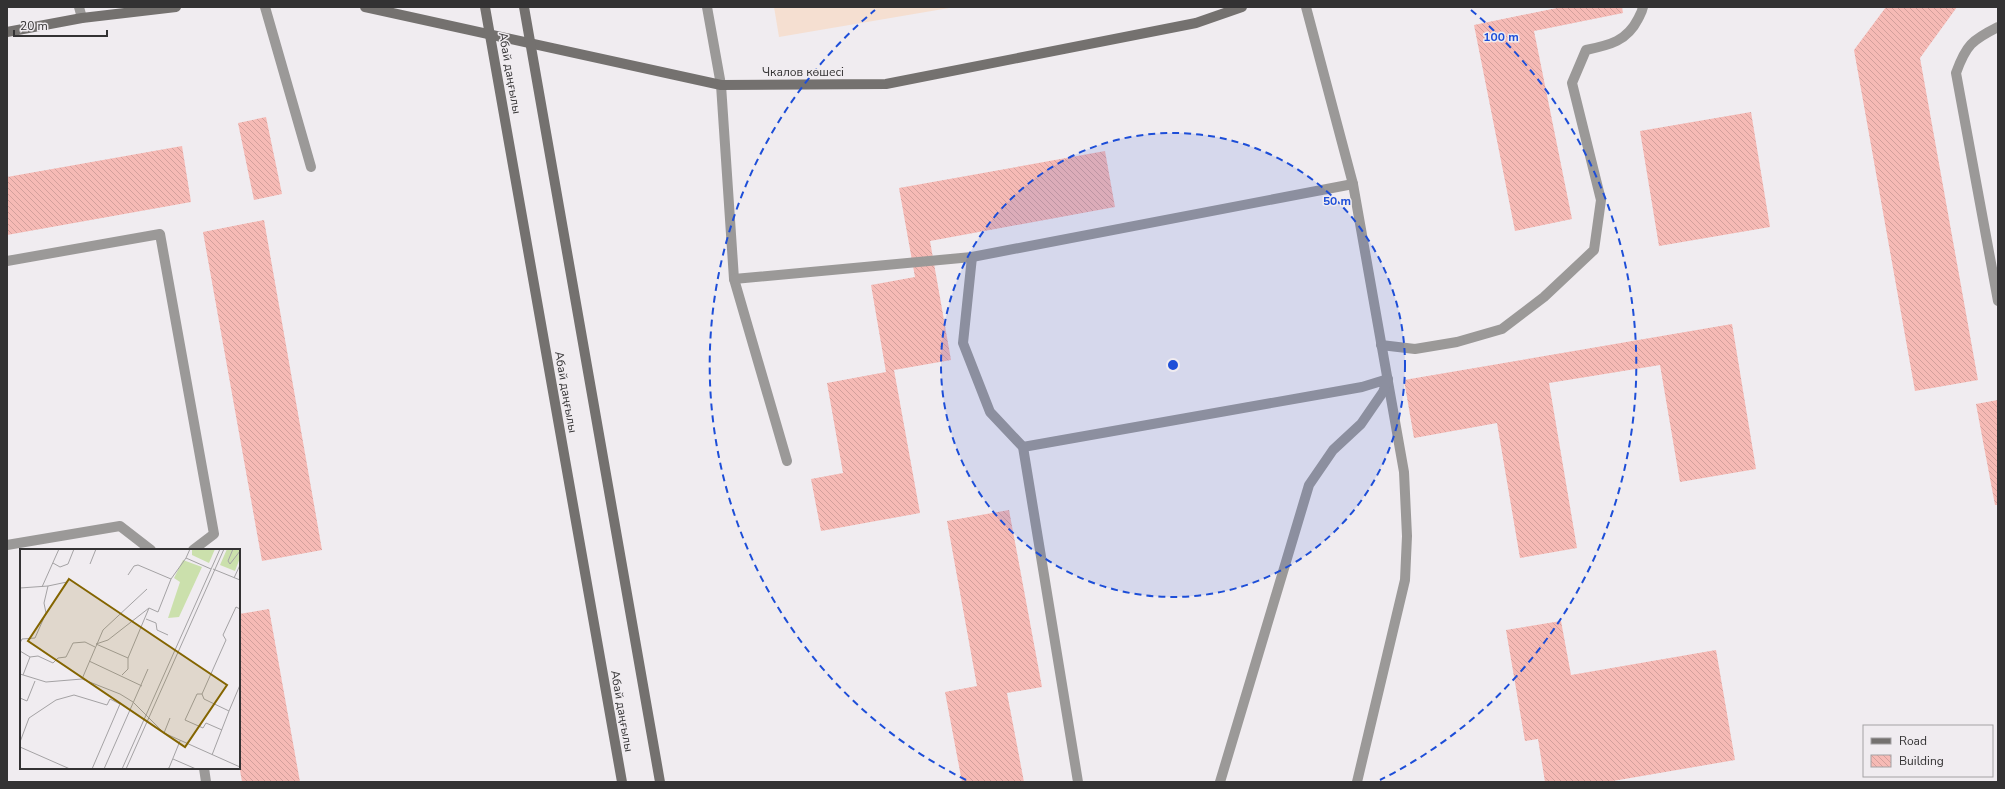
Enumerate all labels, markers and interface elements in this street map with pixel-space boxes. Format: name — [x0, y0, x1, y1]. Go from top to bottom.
scale bar — [14, 12, 107, 38]
text: 20 m — [20, 18, 48, 34]
text: 100 m — [1483, 29, 1519, 45]
street label: Абай даңғылы — [495, 31, 525, 115]
street label: Чкалов көшесі — [762, 64, 844, 80]
text: 50 m — [1323, 193, 1351, 209]
street label: Абай даңғылы — [551, 350, 581, 434]
centre of rings — [1166, 358, 1180, 372]
inset map — [20, 549, 240, 769]
street label: Абай даңғылы — [607, 669, 637, 753]
legend — [1863, 725, 1993, 777]
text: Road — [1899, 733, 1927, 749]
text: Building — [1899, 753, 1944, 769]

